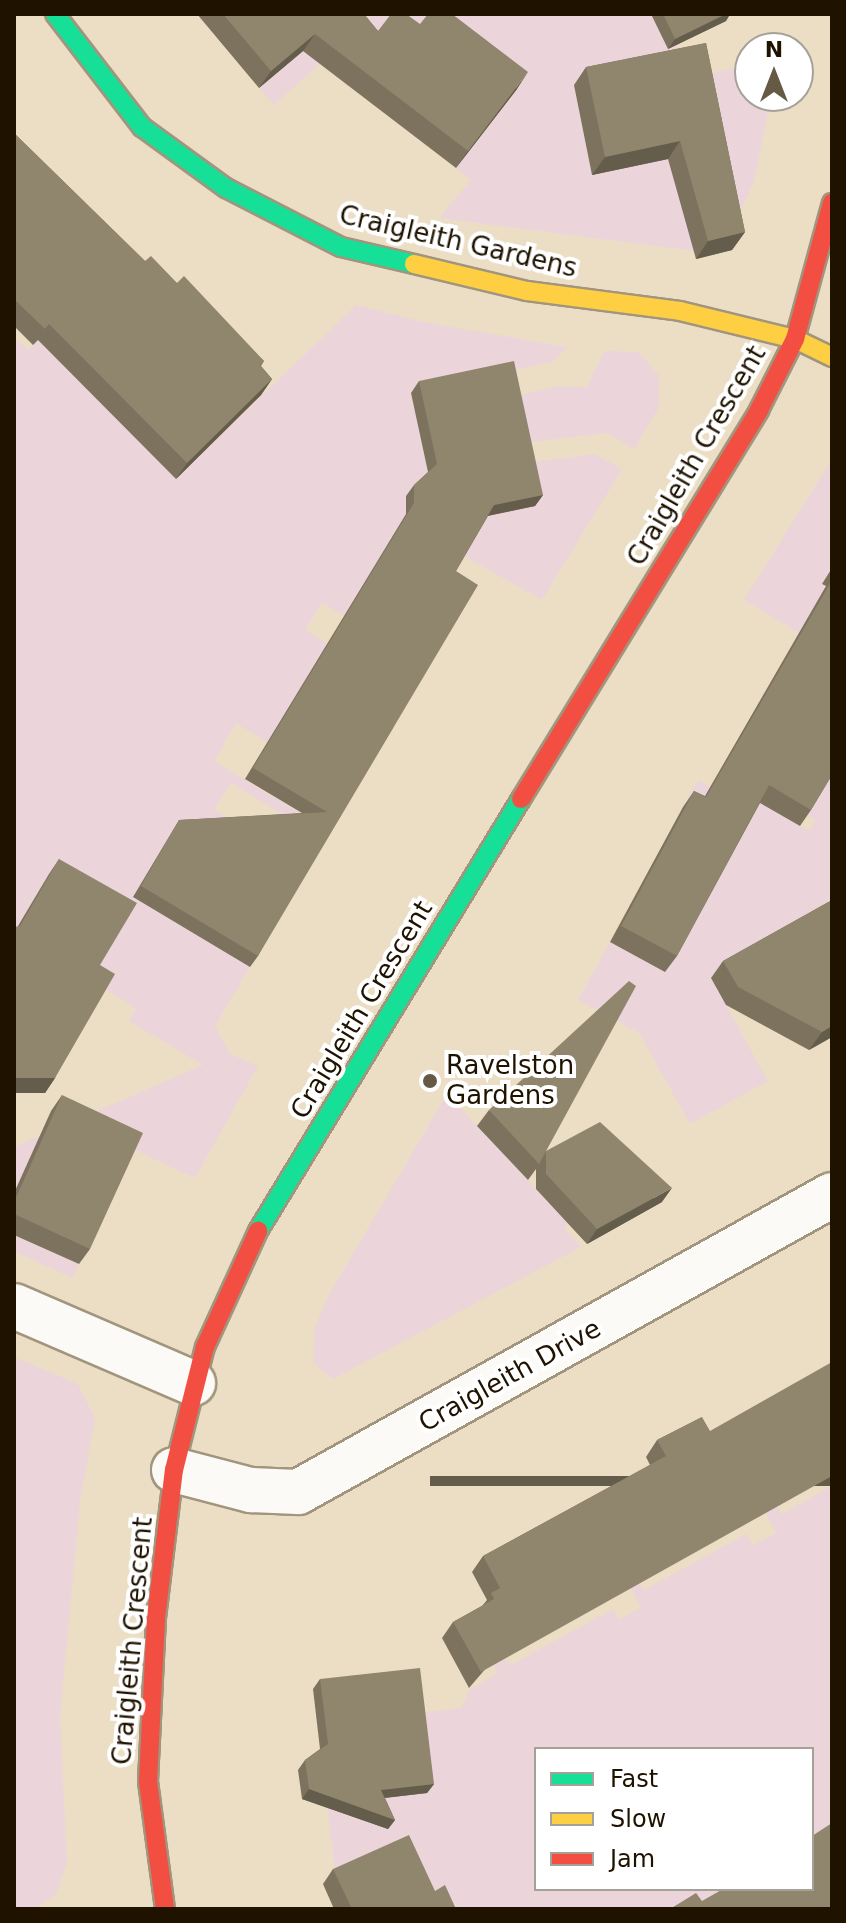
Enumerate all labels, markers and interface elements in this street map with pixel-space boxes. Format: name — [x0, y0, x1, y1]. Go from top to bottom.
north arrow — [734, 32, 814, 112]
text: N — [765, 37, 783, 62]
street label: Craigleith Gardens — [336, 199, 580, 285]
street label: Craigleith Crescent — [621, 341, 773, 571]
street label: Craigleith Crescent — [285, 895, 439, 1125]
place label: Ravelston Gardens — [446, 1050, 574, 1112]
marker: Ravelston Gardens — [421, 1072, 439, 1090]
street label: Craigleith Drive — [414, 1313, 606, 1439]
street label: Craigleith Crescent — [107, 1516, 159, 1766]
legend — [534, 1747, 814, 1891]
text: Fast — [610, 1765, 658, 1793]
text: Slow — [610, 1805, 666, 1833]
text: Jam — [610, 1845, 655, 1873]

